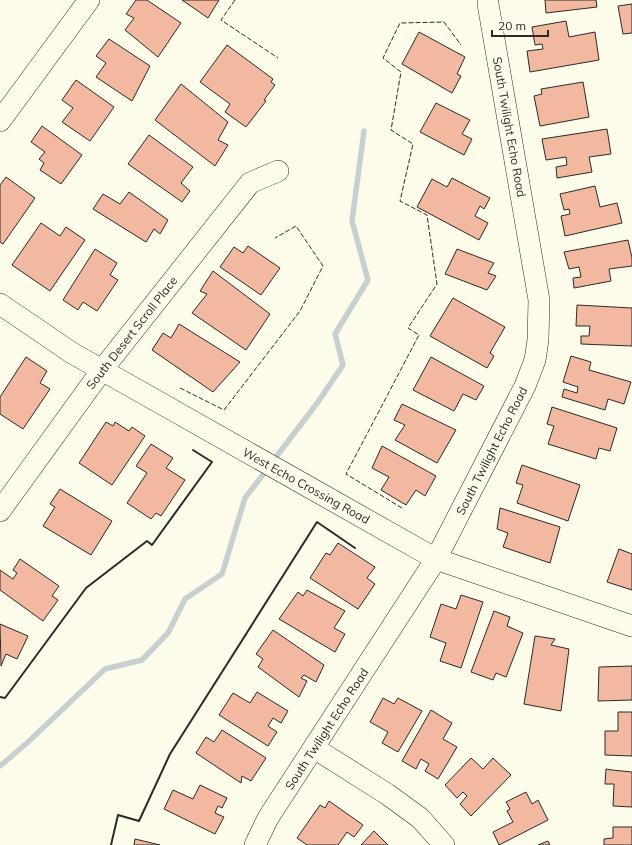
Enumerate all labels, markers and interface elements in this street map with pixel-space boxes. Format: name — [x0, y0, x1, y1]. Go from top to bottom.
scale bar — [492, 12, 548, 38]
text: 20 m — [498, 18, 526, 33]
street label: South Twilight Echo Road — [490, 56, 529, 198]
street label: South Desert Scroll Place — [83, 273, 180, 392]
street label: South Twilight Echo Road — [453, 384, 530, 517]
street label: West Echo Crossing Road — [240, 444, 373, 527]
street label: South Twilight Echo Road — [282, 665, 372, 792]

